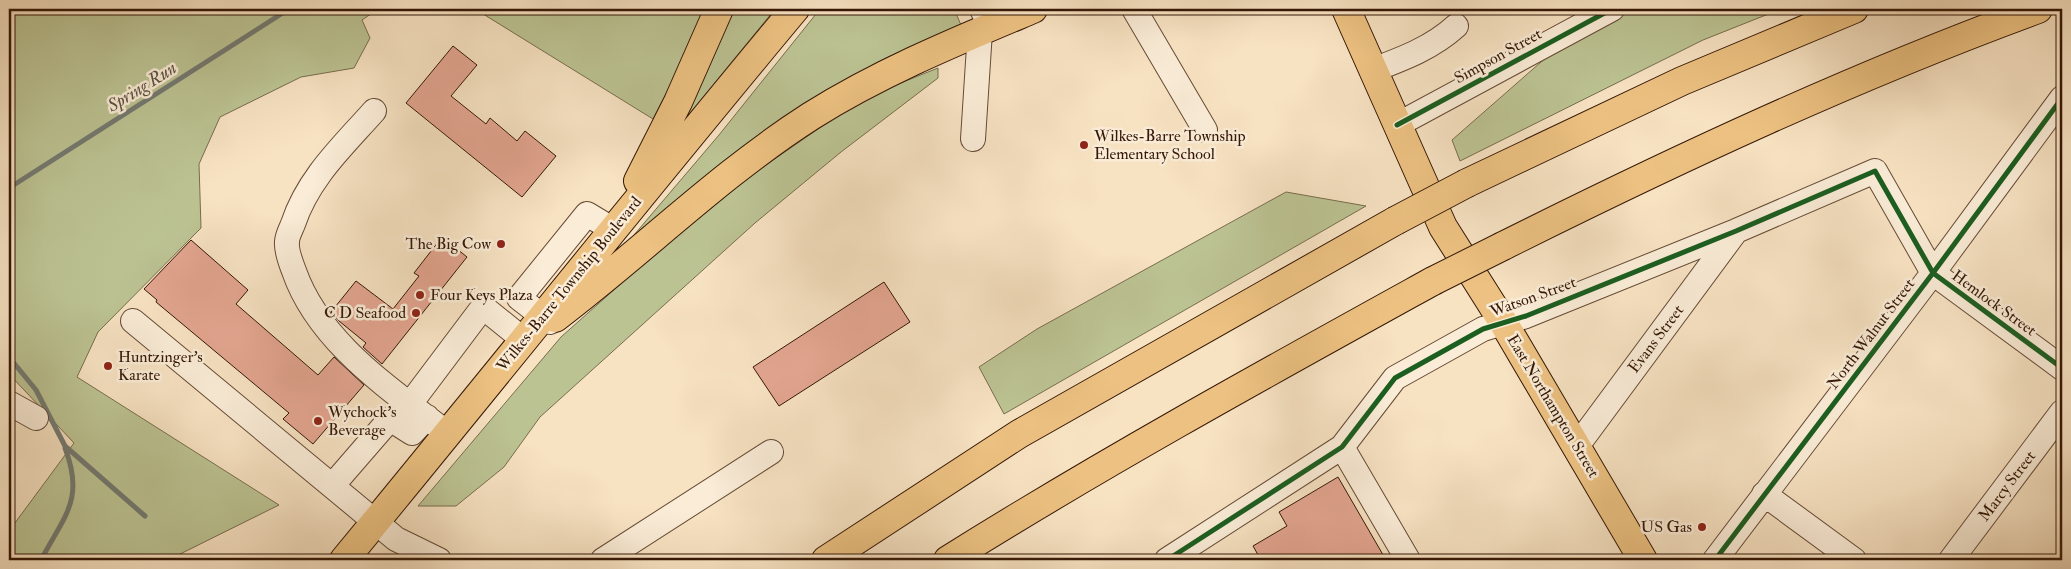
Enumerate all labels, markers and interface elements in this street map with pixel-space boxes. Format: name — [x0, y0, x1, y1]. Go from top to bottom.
street label: Simpson Street — [1451, 24, 1546, 89]
water label: Spring Run — [102, 57, 181, 118]
place label: Wilkes-Barre Township Elementary School — [1093, 126, 1246, 164]
marker: Wilkes-Barre Township Elementary School — [1078, 139, 1090, 151]
street label: Wilkes-Barre Township Boulevard — [492, 192, 647, 377]
place label: The Big Cow — [406, 234, 492, 254]
marker: The Big Cow — [495, 238, 507, 250]
street label: Hemlock Street — [1948, 266, 2040, 340]
street label: Watson Street — [1486, 272, 1579, 322]
street label: North Walnut Street — [1823, 275, 1919, 393]
place label: Four Keys Plaza — [430, 285, 533, 305]
marker: Four Keys Plaza — [414, 289, 426, 301]
street label: Evans Street — [1624, 301, 1688, 377]
place label: C D Seafood — [324, 303, 406, 323]
marker: C D Seafood — [410, 307, 422, 319]
street label: East Northampton Street — [1501, 331, 1604, 482]
place label: Huntzinger's Karate — [118, 347, 203, 385]
marker: Huntzinger's Karate — [102, 360, 114, 372]
place label: Wychock's Beverage — [327, 402, 396, 440]
marker: Wychock's Beverage — [312, 415, 324, 427]
street label: Marcy Street — [1974, 447, 2040, 525]
place label: US Gas — [1641, 517, 1692, 537]
marker: US Gas — [1696, 521, 1708, 533]

